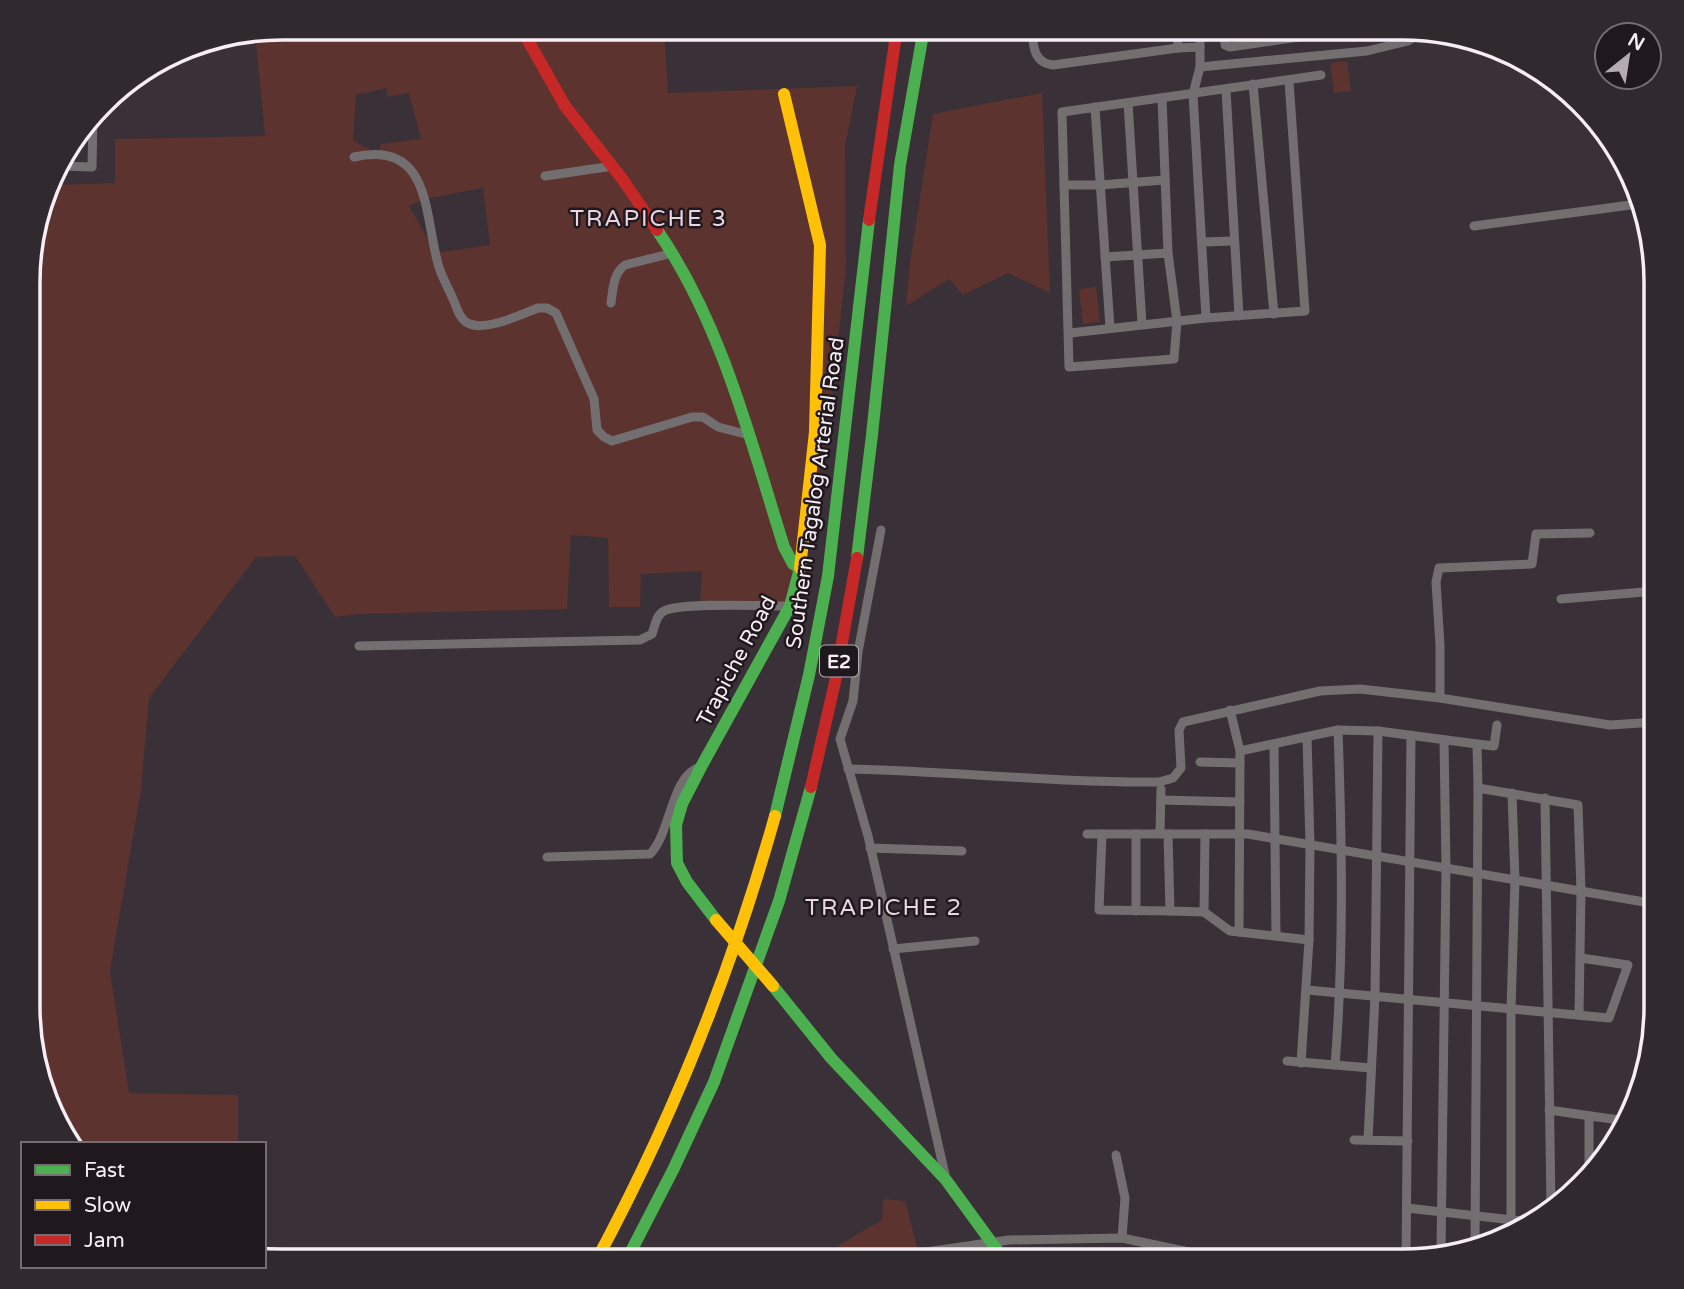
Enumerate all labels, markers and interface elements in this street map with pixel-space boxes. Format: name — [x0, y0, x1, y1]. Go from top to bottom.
north arrow — [1593, 21, 1663, 91]
text: N — [1624, 29, 1648, 55]
district label: TRAPICHE 3 — [570, 205, 728, 233]
street label: Southern Tagalog Arterial Road — [781, 336, 850, 650]
street label: Trapiche Road — [692, 592, 781, 731]
road number: E2 — [820, 646, 858, 676]
district label: TRAPICHE 2 — [805, 894, 963, 922]
legend — [21, 1142, 266, 1268]
text: Fast — [84, 1158, 125, 1183]
text: Slow — [84, 1193, 132, 1218]
text: Jam — [84, 1228, 125, 1253]

